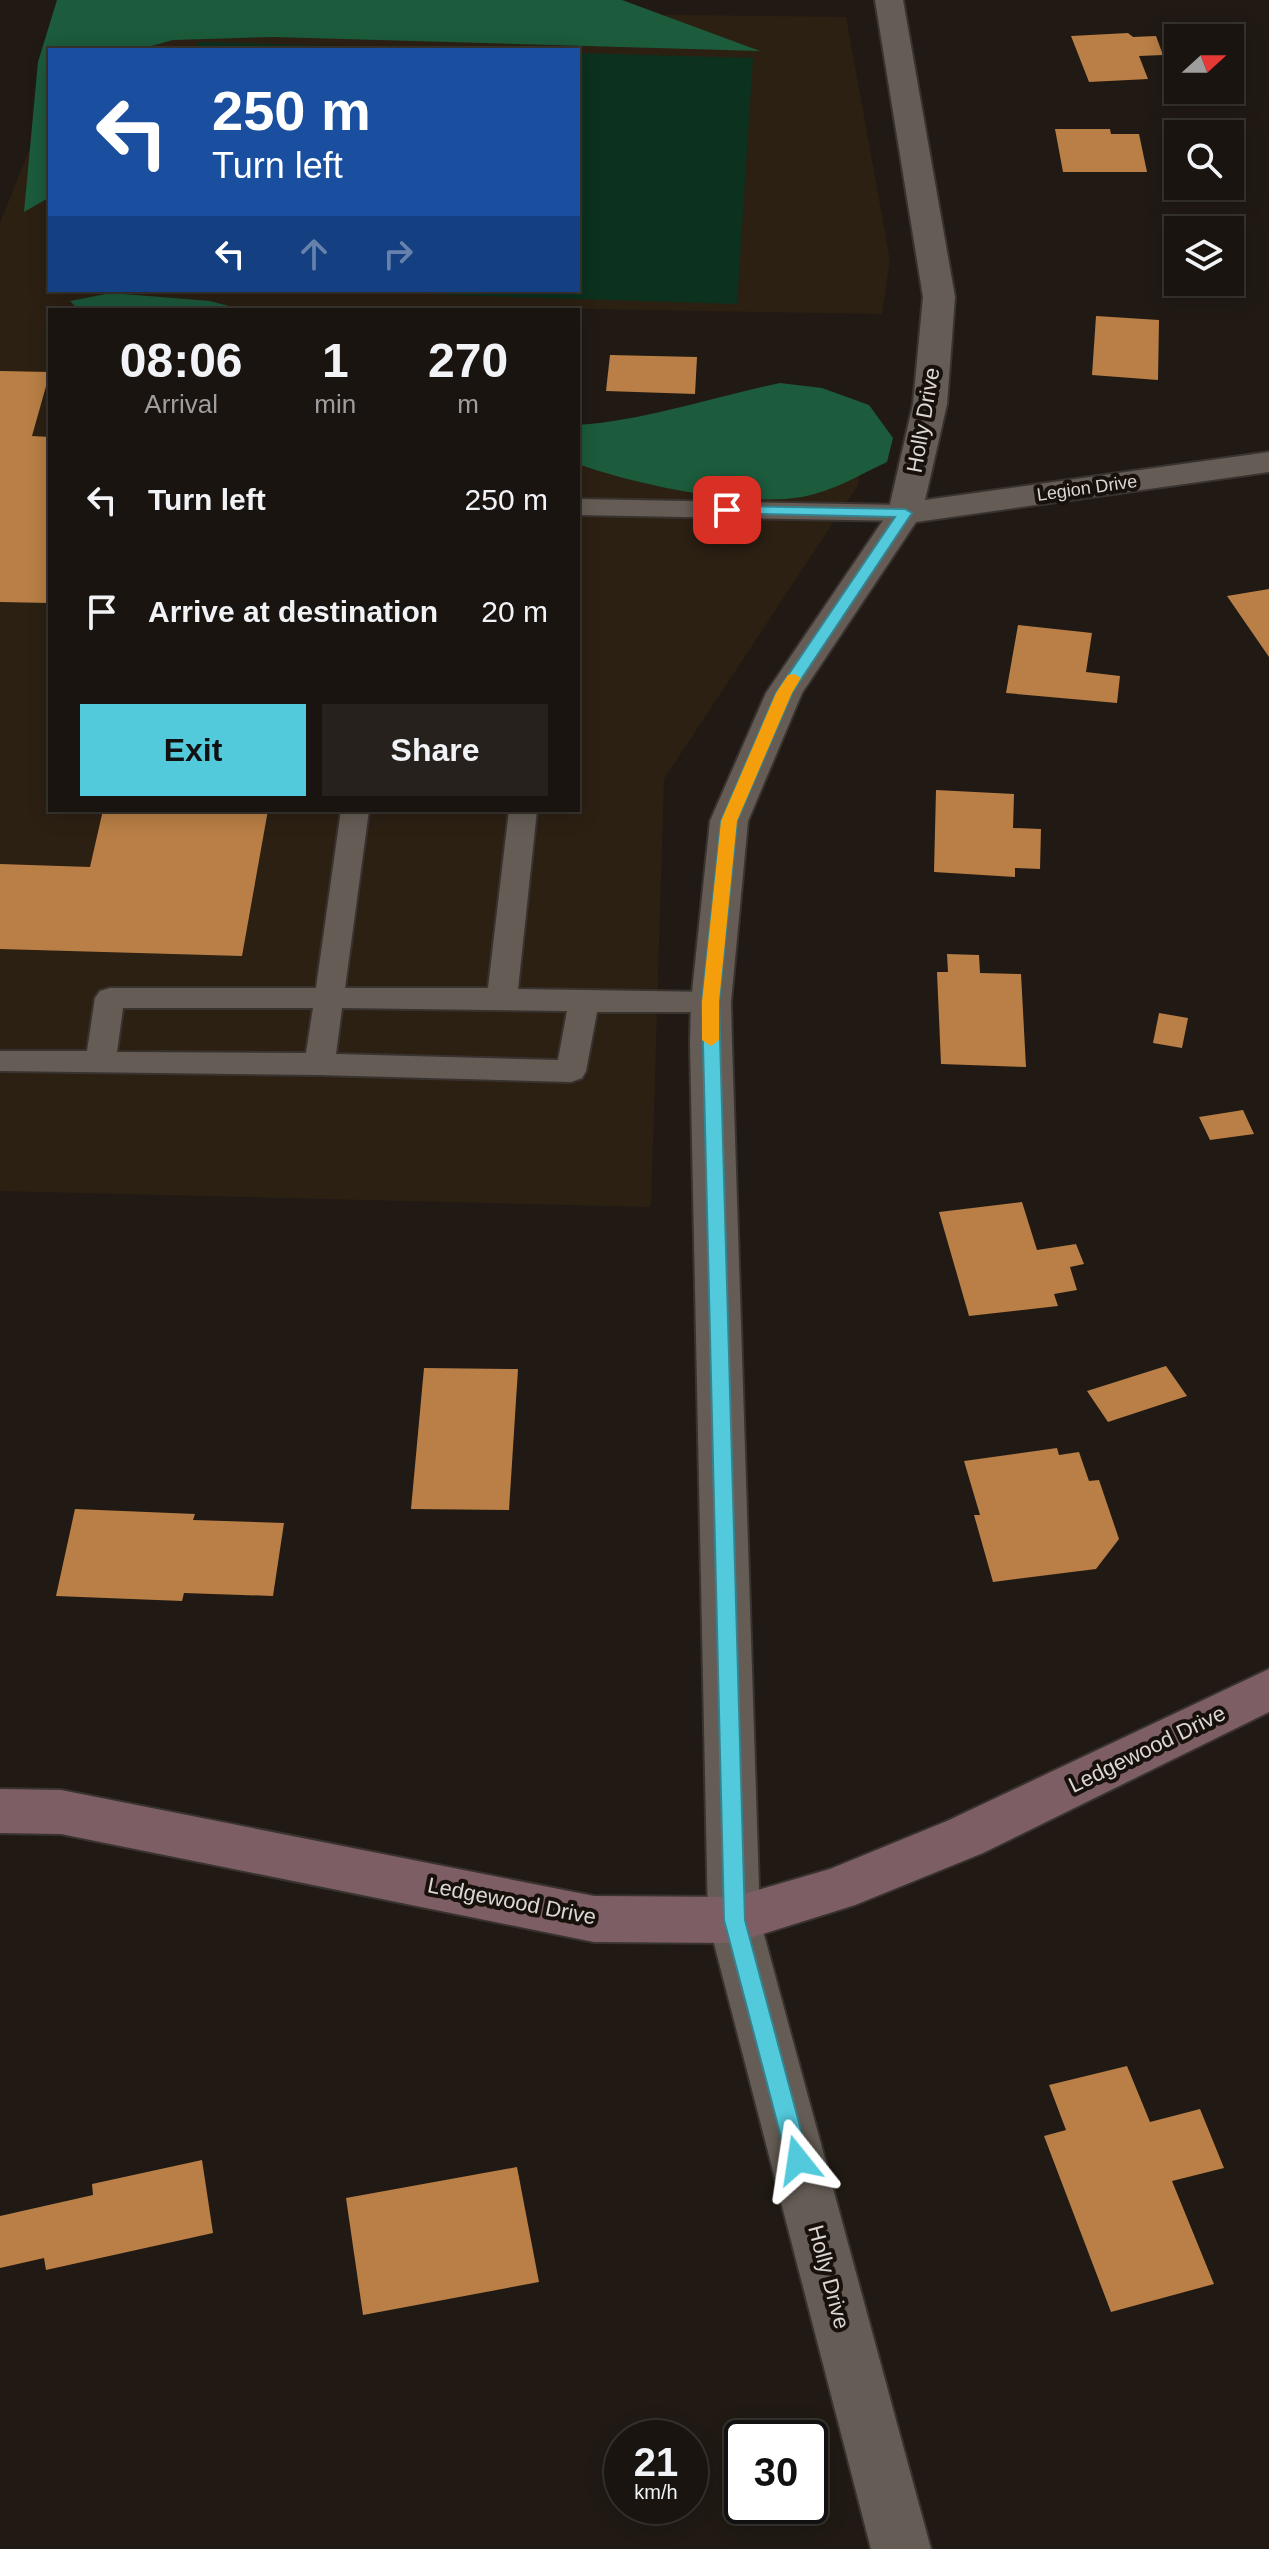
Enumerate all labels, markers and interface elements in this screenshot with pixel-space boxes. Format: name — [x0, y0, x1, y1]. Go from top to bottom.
north arrow — [1164, 24, 1244, 104]
map controls — [1164, 24, 1244, 296]
text: 250 m — [212, 79, 371, 142]
icon: left — [80, 80, 184, 184]
button: search — [1164, 120, 1244, 200]
text: Turn left — [212, 145, 343, 186]
button: layers — [1164, 216, 1244, 296]
icon: left — [208, 232, 252, 276]
icon: ahead — [292, 232, 336, 276]
icon: right — [376, 232, 420, 276]
text: 08:06 — [120, 334, 243, 387]
text: 1 — [322, 334, 349, 387]
text: 270 — [428, 334, 508, 387]
street label: Holly Drive — [901, 365, 945, 475]
text: Arrival — [144, 389, 218, 419]
text: min — [314, 389, 356, 419]
text: m — [457, 389, 479, 419]
street label: Legion Drive — [1036, 471, 1138, 505]
pin — [693, 476, 761, 544]
icon: left — [80, 478, 124, 522]
text: Turn left — [148, 483, 266, 516]
text: 250 m — [465, 483, 548, 516]
icon: arrive — [705, 488, 749, 532]
icon: arrive — [80, 590, 124, 634]
text: Arrive at destination — [148, 595, 438, 628]
text: 20 m — [481, 595, 548, 628]
button: Exit — [80, 704, 306, 796]
button: Share — [322, 704, 548, 796]
street label: Ledgewood Drive — [1065, 1700, 1229, 1798]
street label: Ledgewood Drive — [426, 1872, 598, 1930]
position arrow — [756, 2118, 840, 2202]
street label: Holly Drive — [803, 2222, 855, 2332]
speed limit sign: 30 — [724, 2420, 828, 2524]
text: 21 — [634, 2440, 678, 2484]
text: km/h — [634, 2481, 678, 2503]

